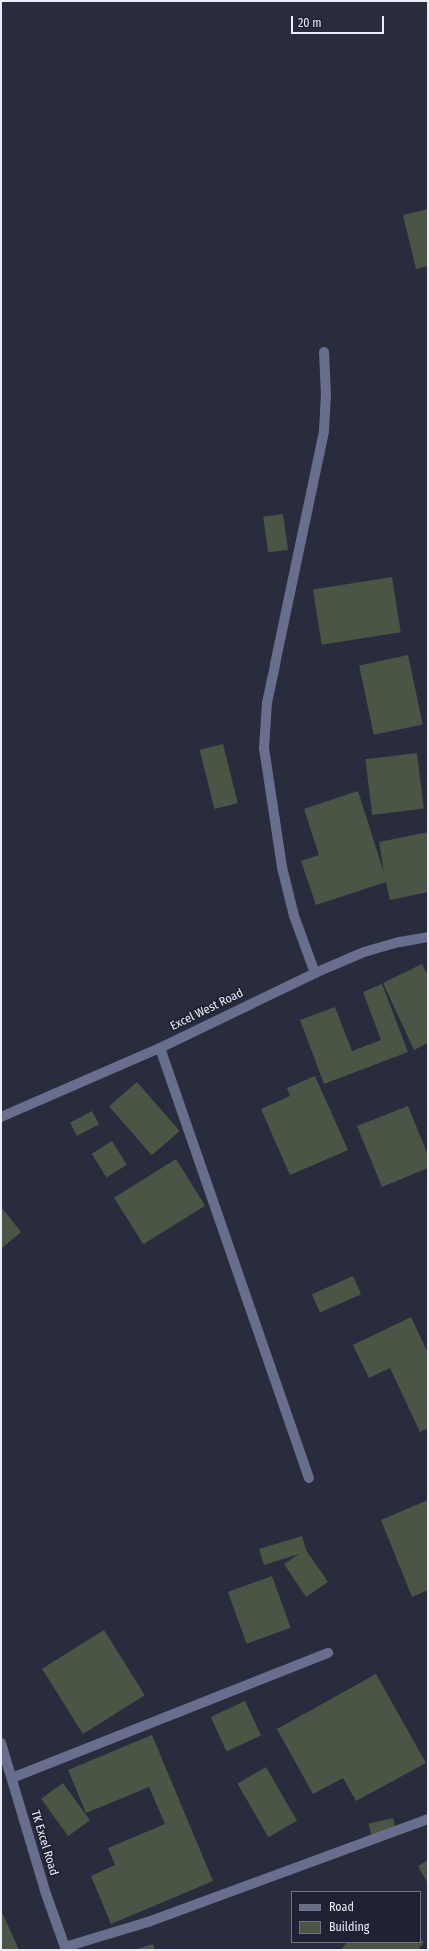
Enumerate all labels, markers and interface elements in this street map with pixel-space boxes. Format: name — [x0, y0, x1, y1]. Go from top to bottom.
scale bar — [293, 8, 386, 34]
text: 20 m — [298, 16, 322, 30]
street label: Excel West Road — [168, 986, 246, 1034]
street label: TK Excel Road — [27, 1809, 61, 1877]
legend — [291, 1891, 421, 1943]
text: Road — [329, 1900, 354, 1914]
text: Building — [329, 1920, 369, 1934]

